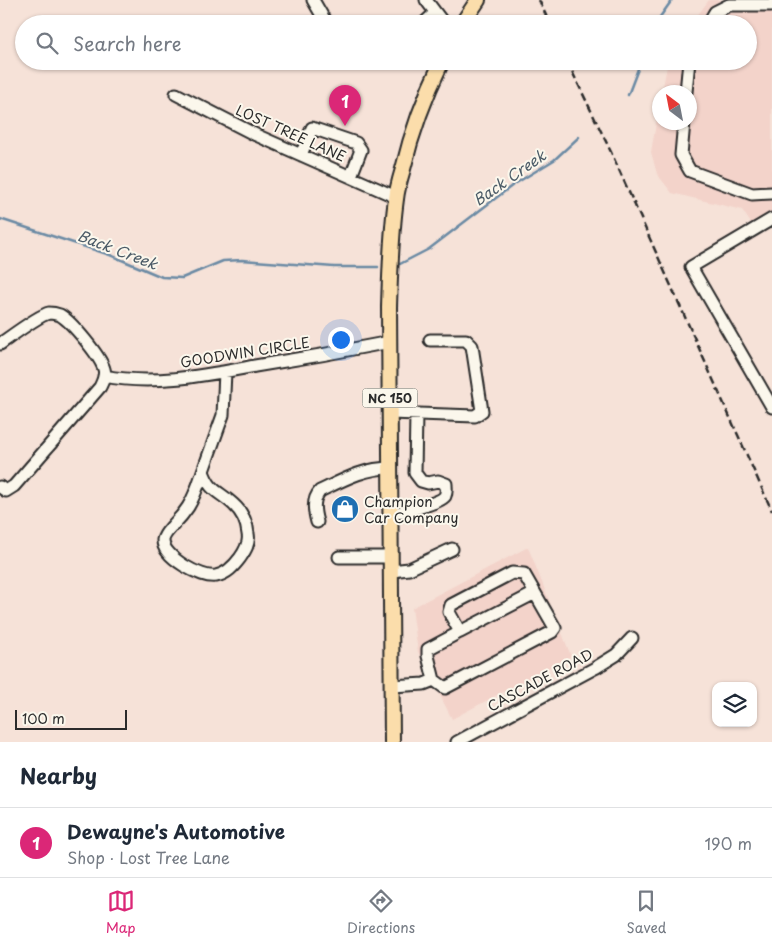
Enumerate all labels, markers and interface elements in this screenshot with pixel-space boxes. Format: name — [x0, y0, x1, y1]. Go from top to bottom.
search box — [15, 15, 757, 70]
icon: search — [33, 29, 61, 57]
text: Search here — [73, 29, 182, 57]
pin: 1 — [329, 85, 361, 126]
north arrow — [652, 85, 697, 130]
street label: LOST TREE LANE — [232, 99, 350, 167]
water label: Back Creek — [468, 143, 551, 211]
water label: Back Creek — [75, 223, 162, 275]
your location — [328, 327, 354, 353]
street label: GOODWIN CIRCLE — [179, 331, 311, 373]
road number: NC 150 — [362, 388, 418, 408]
place label: Champion Car Company — [364, 491, 458, 528]
shop icon: Champion Car Company — [330, 494, 360, 524]
street label: CASCADE ROAD — [484, 643, 596, 717]
map controls — [712, 682, 757, 727]
button: layers — [712, 682, 757, 727]
scale bar — [15, 707, 128, 730]
text: 100 m — [22, 708, 65, 729]
text: Nearby — [20, 759, 97, 791]
text: Dewayne's Automotive — [67, 817, 285, 845]
text: 1 — [32, 831, 40, 855]
text: 190 m — [704, 831, 752, 855]
text: Shop · Lost Tree Lane — [67, 845, 230, 869]
tab: Map — [106, 887, 136, 938]
tab: Directions — [347, 887, 415, 938]
tab: Saved — [627, 887, 666, 938]

